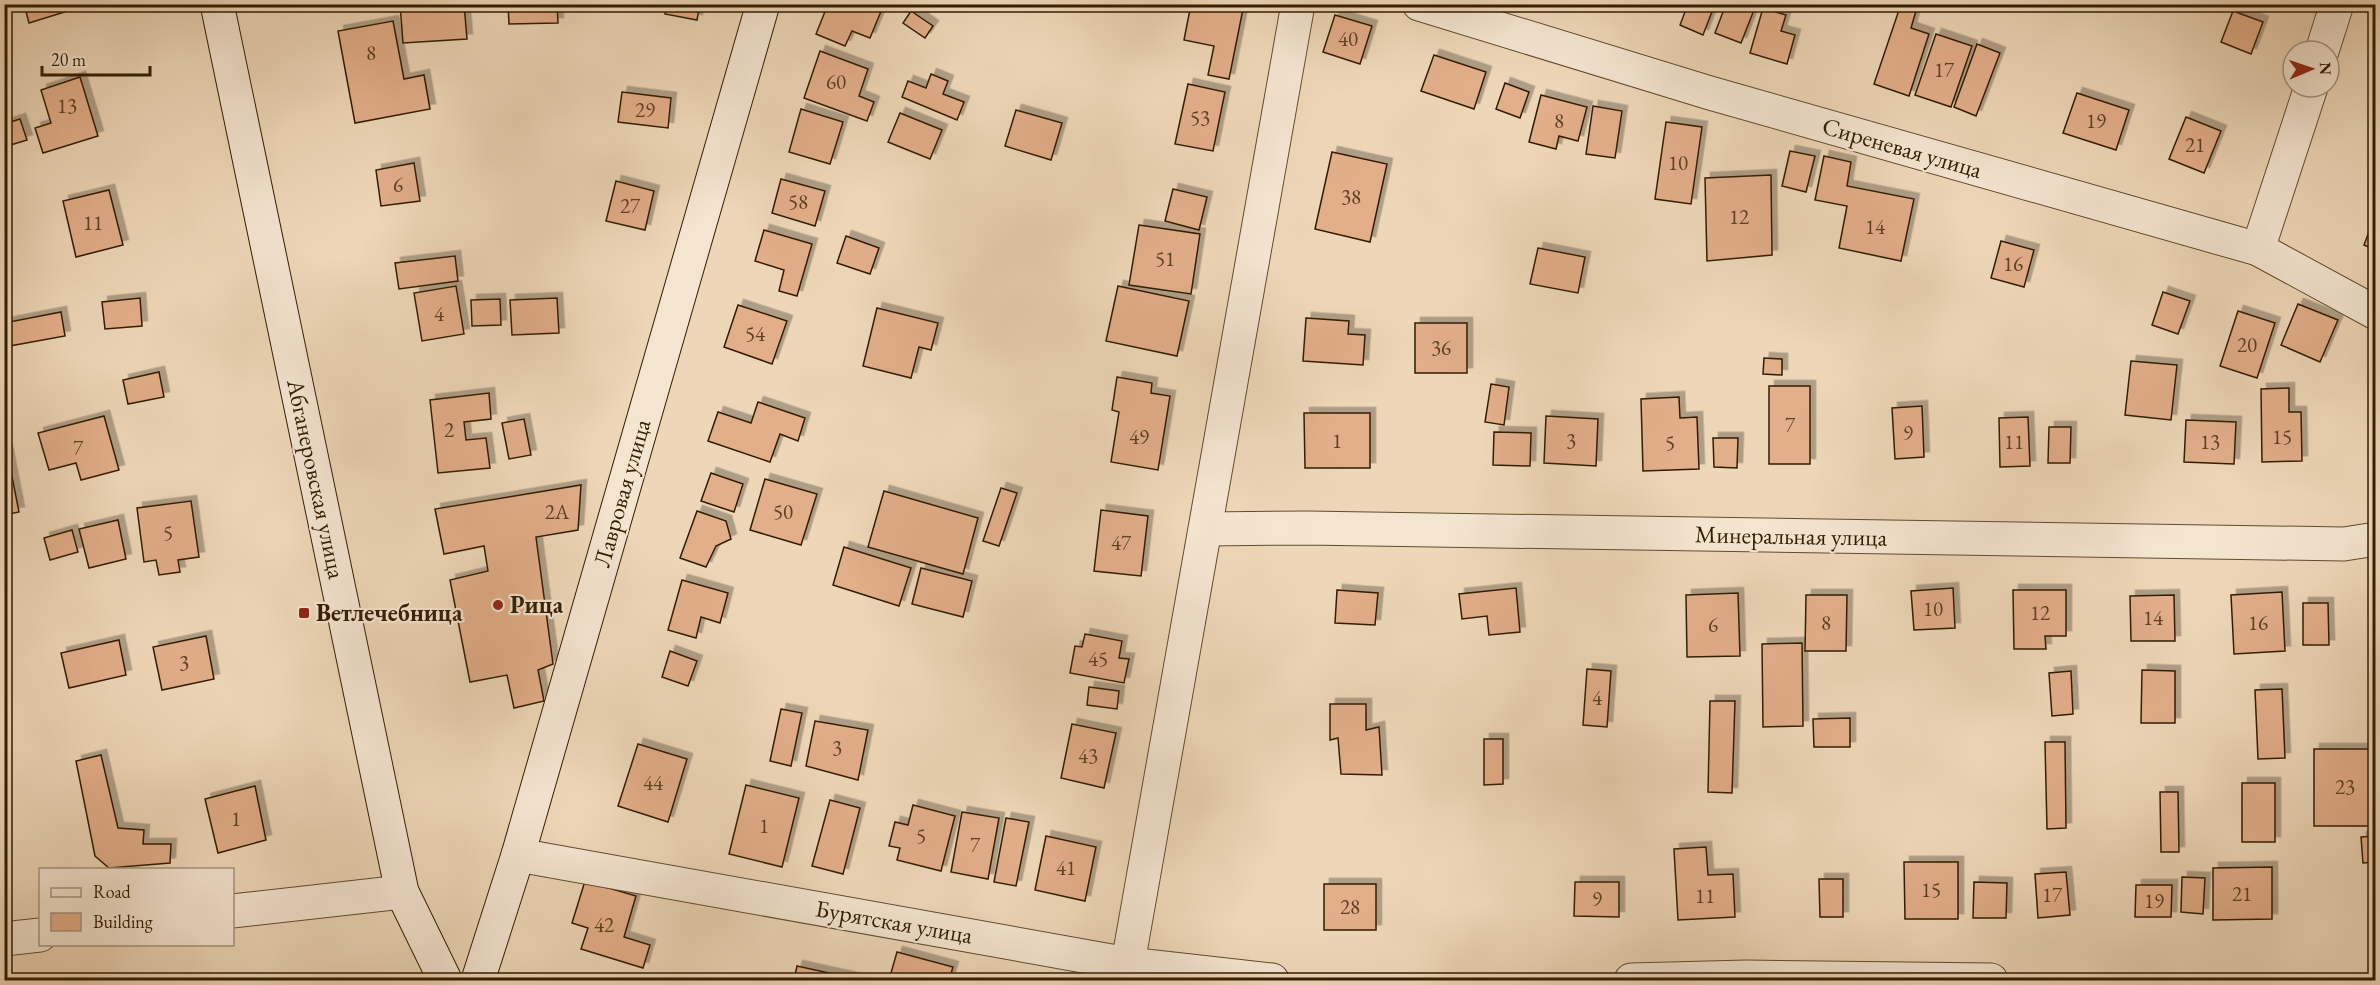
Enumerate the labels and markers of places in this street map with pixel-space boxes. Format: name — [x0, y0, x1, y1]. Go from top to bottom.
place label: Рица — [510, 589, 564, 620]
place label: Ветлечебница — [316, 597, 463, 628]
marker: Рица — [491, 598, 505, 612]
marker: Ветлечебница — [297, 606, 311, 620]

